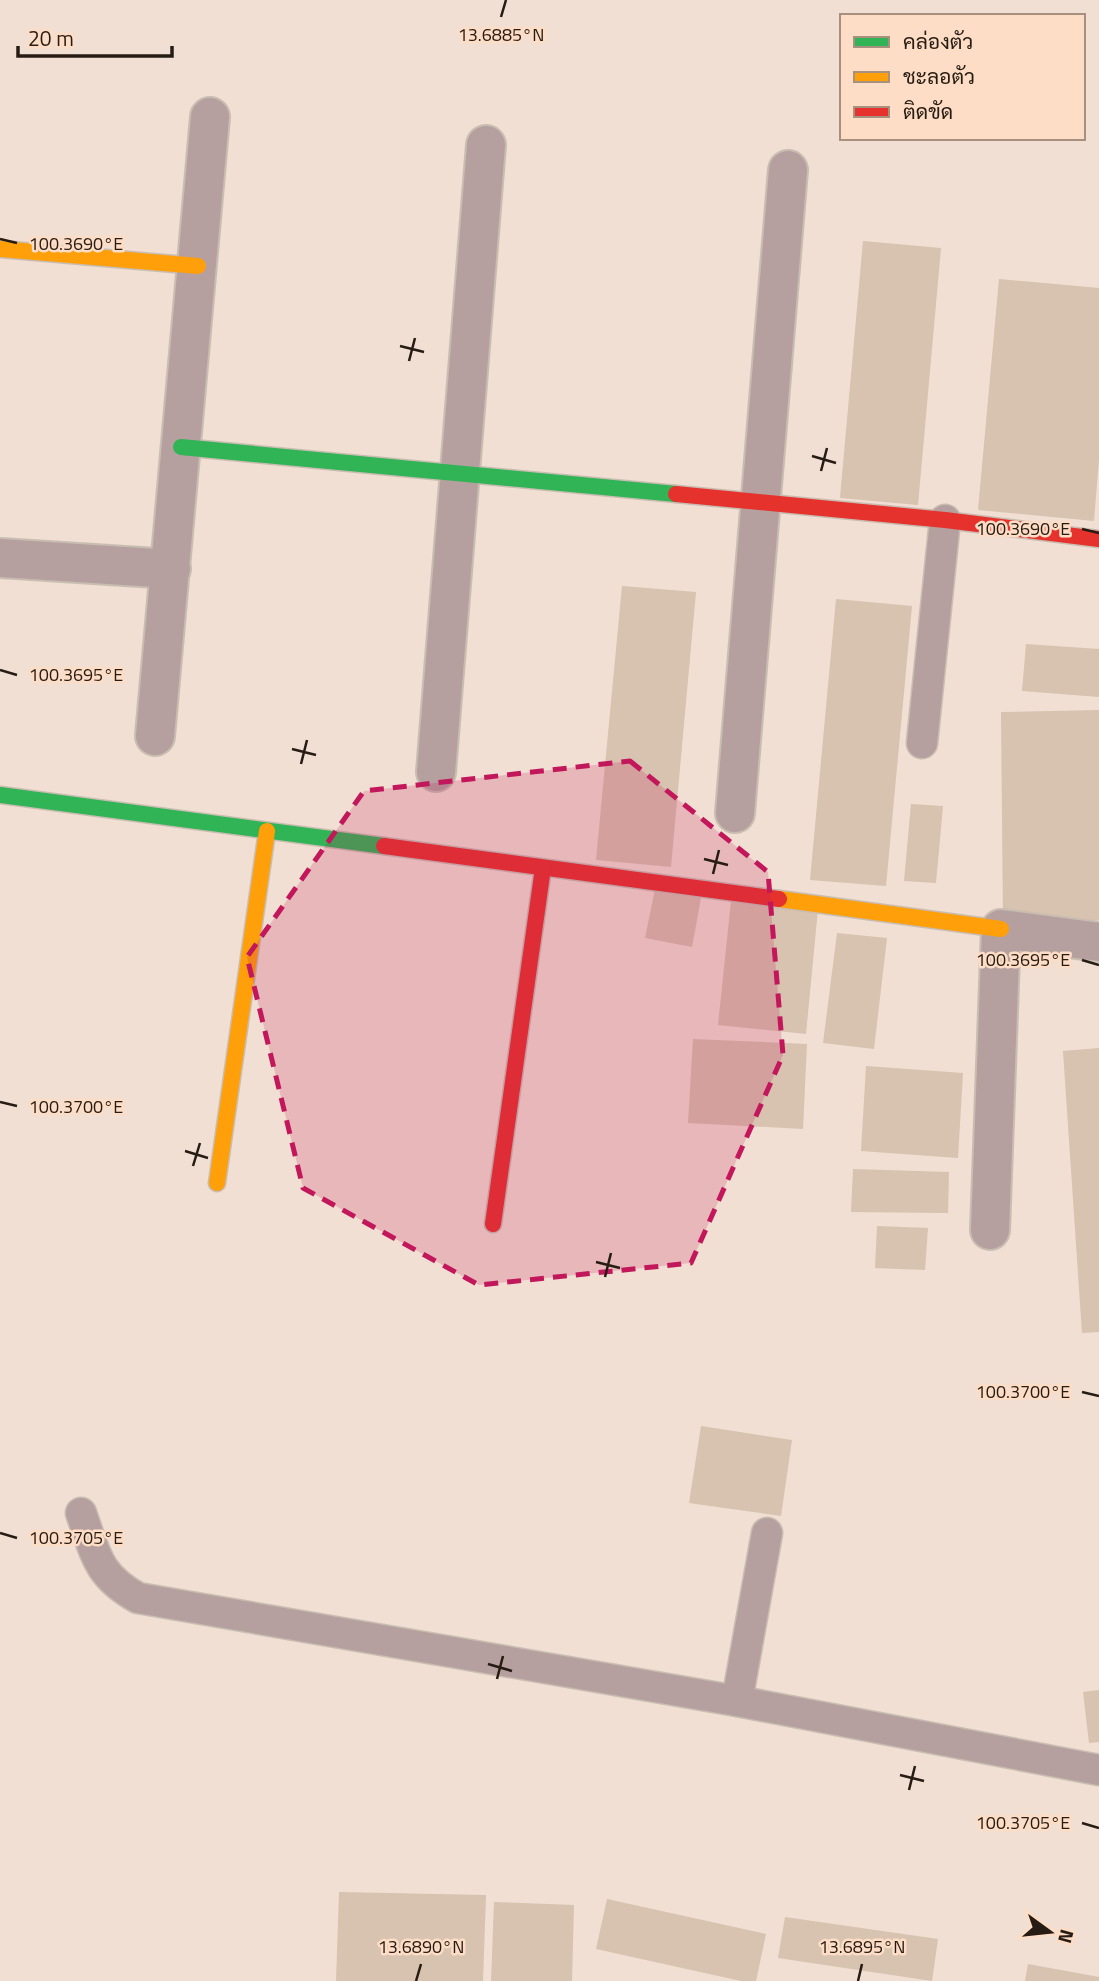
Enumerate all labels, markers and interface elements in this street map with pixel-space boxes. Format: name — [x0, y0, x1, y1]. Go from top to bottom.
scale bar — [18, 14, 172, 58]
legend — [840, 14, 1085, 140]
text: 13.6885°N — [458, 21, 544, 48]
text: 20 m — [28, 22, 74, 54]
text: คล่องตัว — [903, 25, 973, 57]
text: ชะลอตัว — [903, 60, 975, 92]
text: ติดขัด — [903, 95, 953, 127]
text: 100.3690°E — [29, 230, 123, 257]
text: 100.3690°E — [976, 515, 1070, 542]
text: 100.3695°E — [29, 661, 123, 688]
text: 100.3695°E — [976, 946, 1070, 973]
text: 100.3700°E — [29, 1093, 123, 1120]
text: 100.3700°E — [976, 1378, 1070, 1405]
text: 100.3705°E — [29, 1524, 123, 1551]
text: 100.3705°E — [976, 1809, 1070, 1836]
north arrow — [1015, 1897, 1085, 1967]
text: N — [1051, 1926, 1083, 1947]
text: 13.6890°N — [378, 1933, 464, 1960]
text: 13.6895°N — [819, 1933, 905, 1960]

